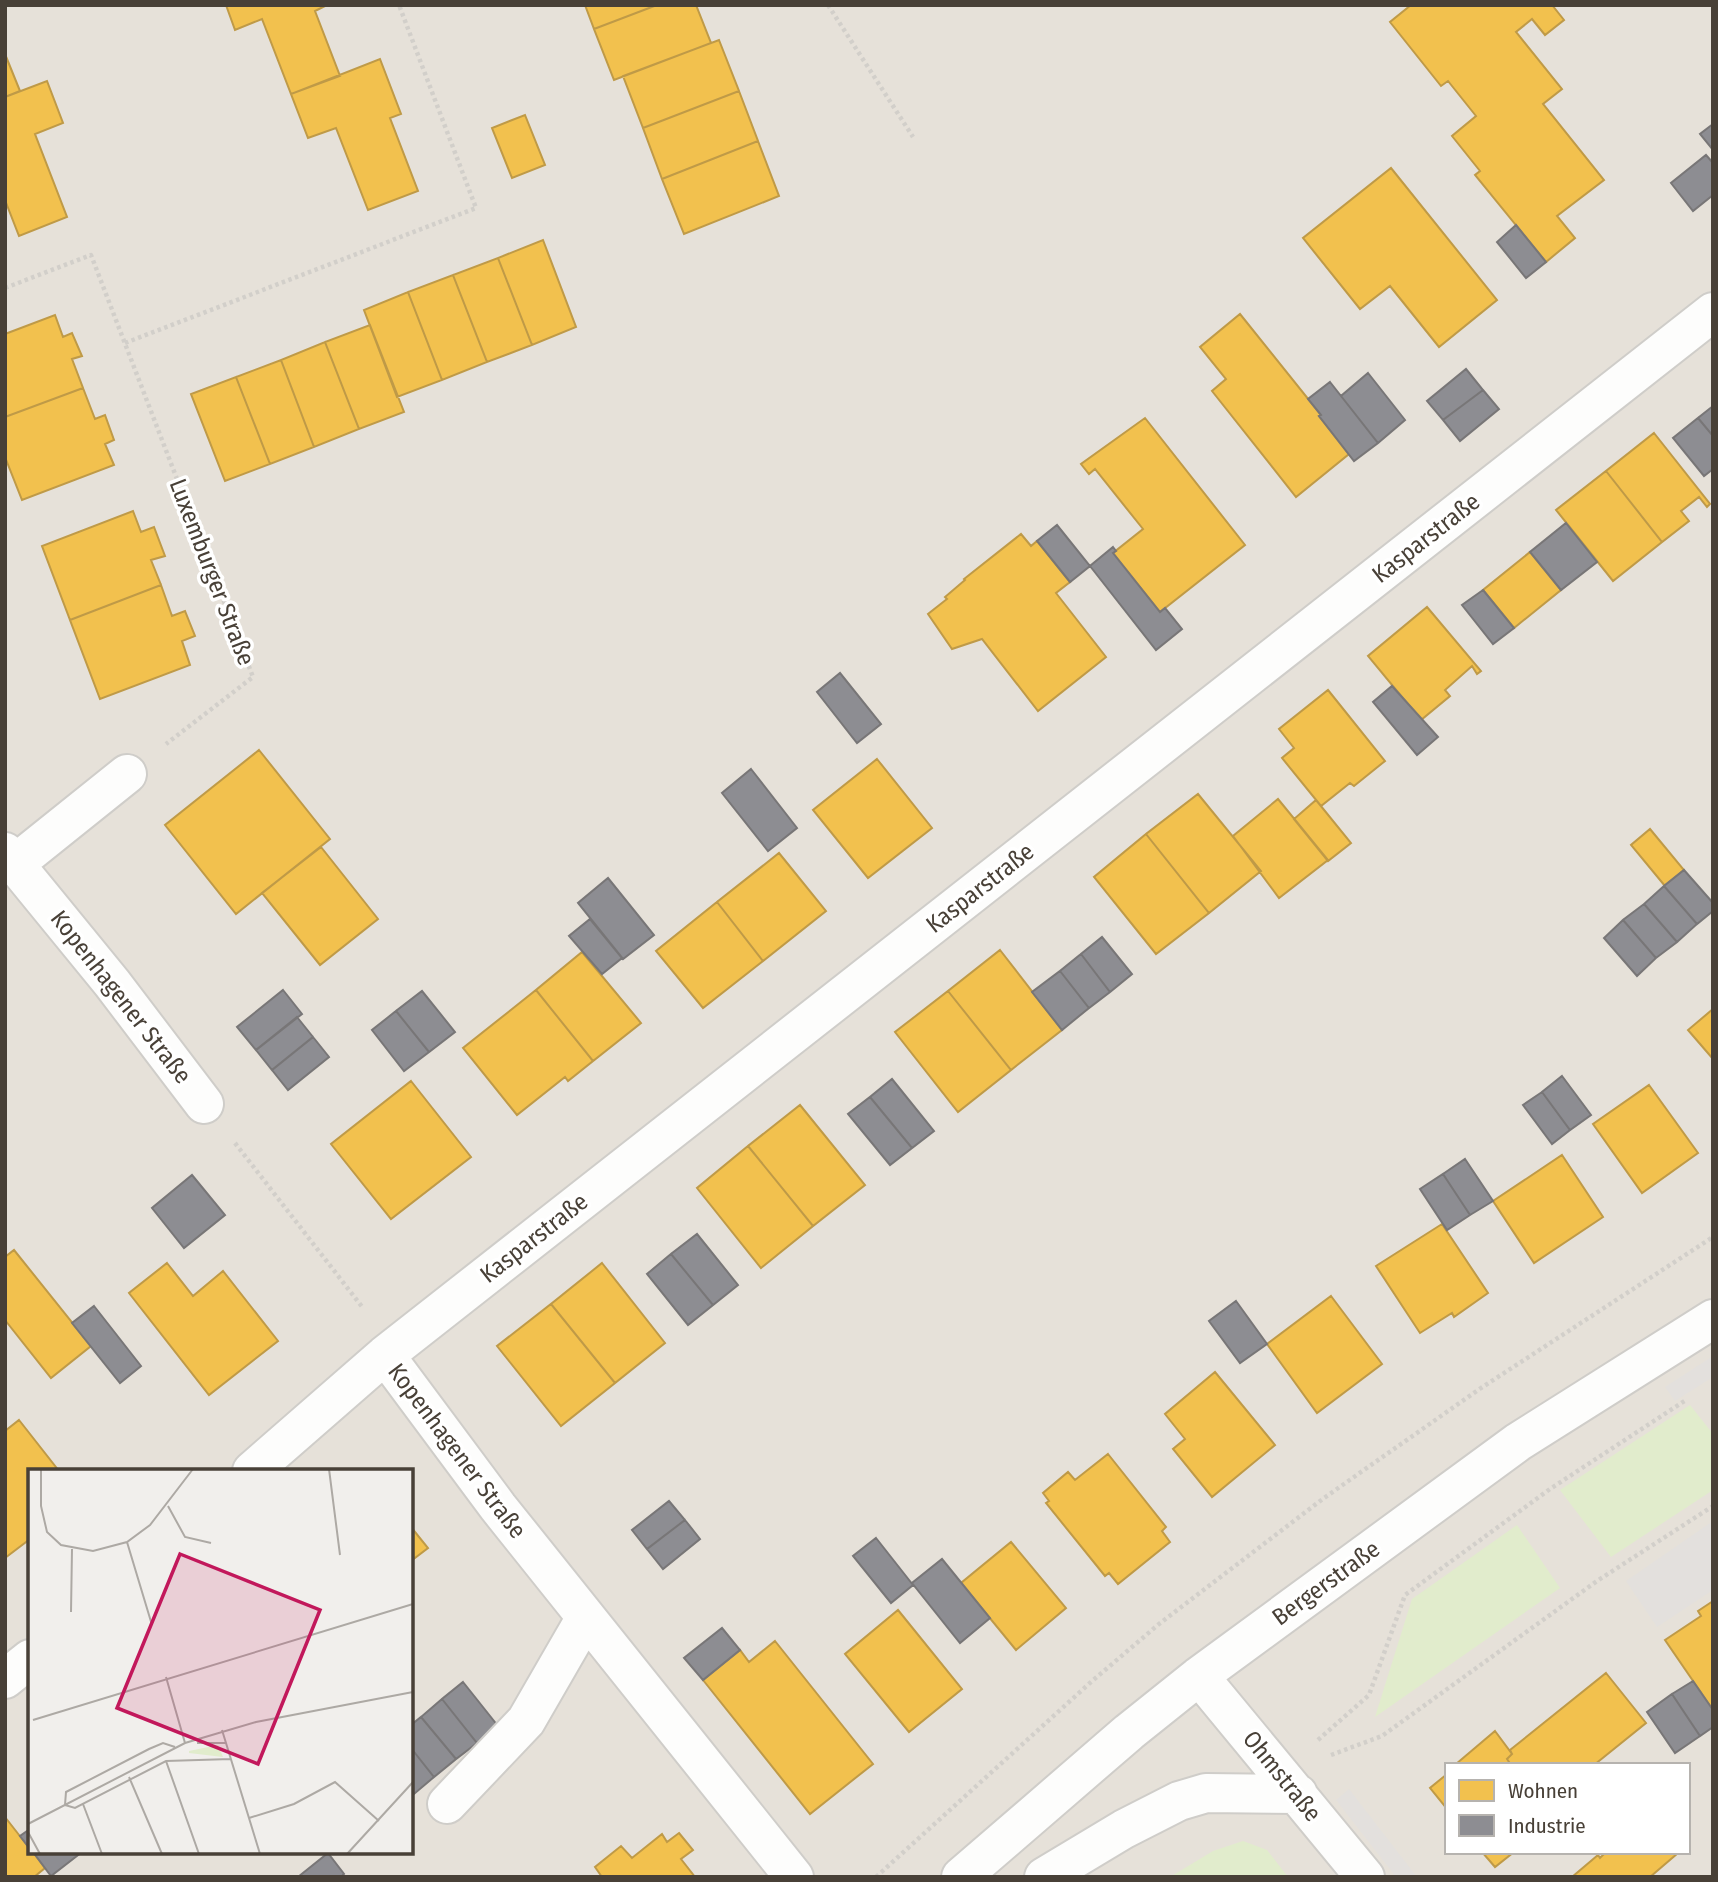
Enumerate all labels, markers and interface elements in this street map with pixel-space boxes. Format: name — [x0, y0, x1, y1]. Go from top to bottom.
street label: Luxemburger Straße — [164, 475, 260, 669]
street label: Kasparstraße — [1367, 487, 1485, 589]
street label: Kasparstraße — [921, 837, 1039, 939]
street label: Kopenhagener Straße — [45, 905, 197, 1089]
street label: Kasparstraße — [475, 1187, 593, 1289]
street label: Kopenhagener Straße — [382, 1358, 532, 1544]
inset map — [28, 1469, 413, 1854]
street label: Bergerstraße — [1267, 1535, 1385, 1631]
street label: Ohmstraße — [1237, 1725, 1327, 1827]
legend — [1445, 1763, 1690, 1854]
text: Wohnen — [1508, 1778, 1578, 1804]
text: Industrie — [1508, 1813, 1586, 1839]

